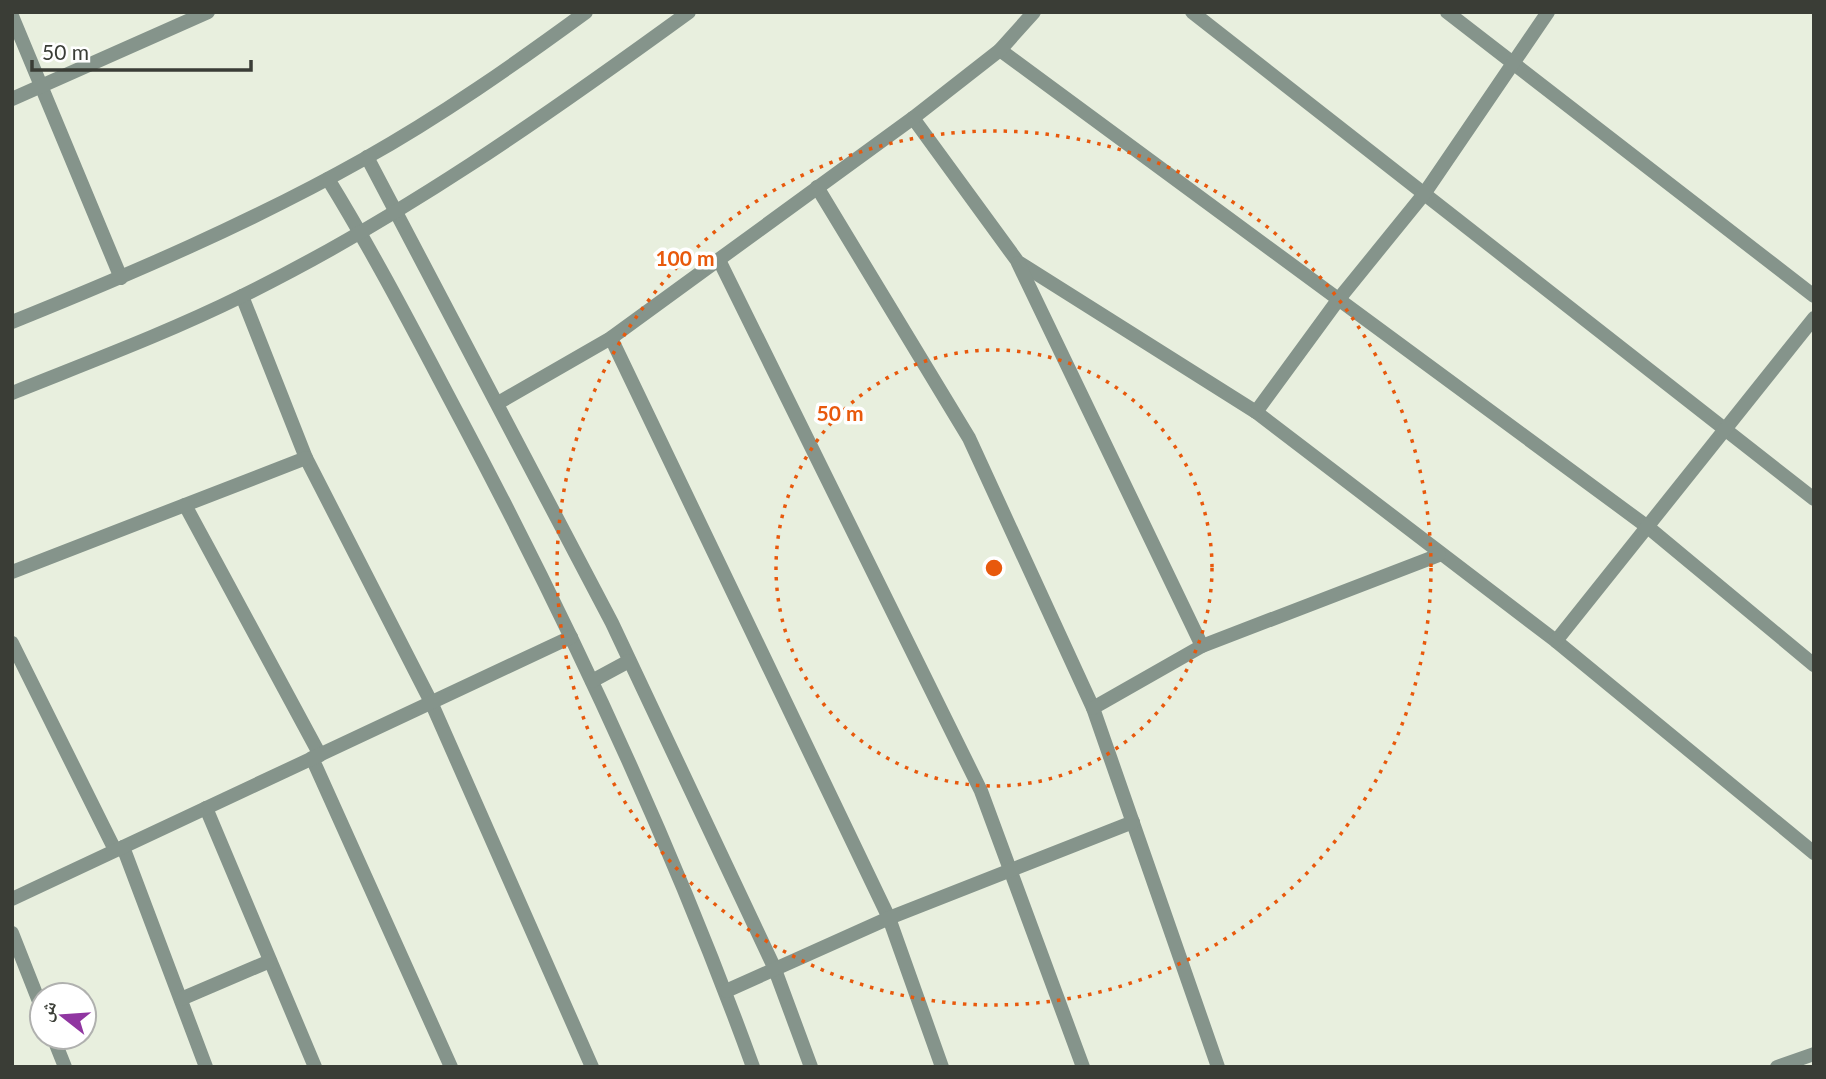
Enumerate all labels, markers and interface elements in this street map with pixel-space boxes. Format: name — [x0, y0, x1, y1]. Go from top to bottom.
scale bar — [32, 28, 250, 72]
text: 50 m — [42, 39, 89, 64]
text: 100 m — [655, 245, 715, 270]
text: 50 m — [816, 400, 864, 425]
centre of rings — [982, 556, 1006, 580]
north arrow — [28, 981, 98, 1051]
text: ش — [32, 998, 61, 1024]

